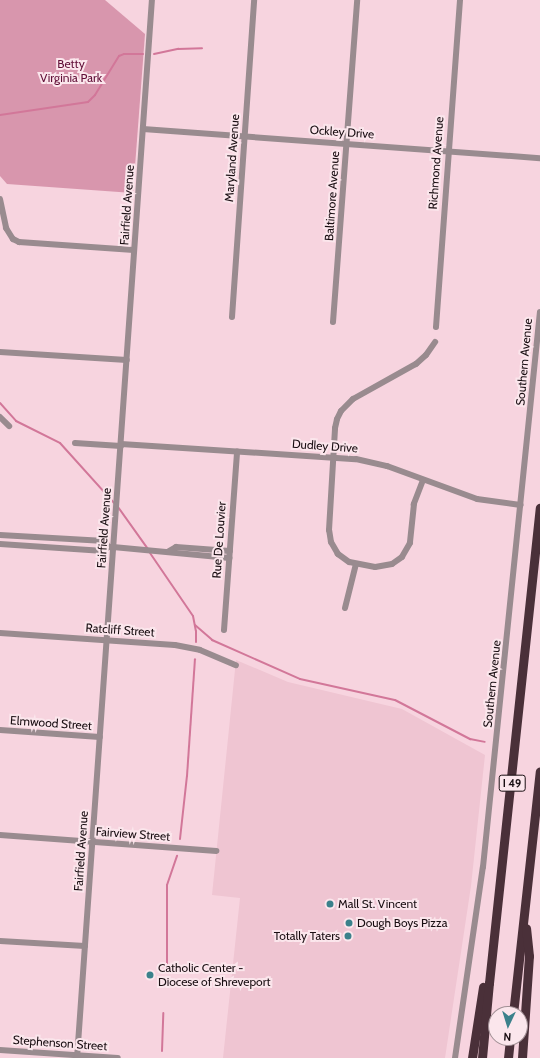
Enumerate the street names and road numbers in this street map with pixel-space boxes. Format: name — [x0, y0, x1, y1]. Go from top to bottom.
street label: Maryland Avenue — [222, 114, 242, 202]
street label: Richmond Avenue — [426, 116, 446, 210]
street label: Ockley Drive — [309, 123, 375, 141]
street label: Baltimore Avenue — [322, 151, 342, 241]
street label: Fairfield Avenue — [117, 164, 137, 246]
street label: Southern Avenue — [513, 318, 535, 406]
street label: Dudley Drive — [292, 437, 358, 455]
street label: Fairfield Avenue — [94, 487, 114, 569]
street label: Rue De Louvier — [209, 501, 229, 579]
street label: Ratcliff Street — [85, 620, 155, 640]
street label: Southern Avenue — [480, 640, 504, 728]
street label: Elmwood Street — [10, 713, 92, 733]
road number: I 49 — [498, 774, 526, 792]
street label: Fairfield Avenue — [71, 810, 91, 892]
street label: Fairview Street — [95, 824, 171, 844]
street label: Stephenson Street — [12, 1033, 108, 1053]

